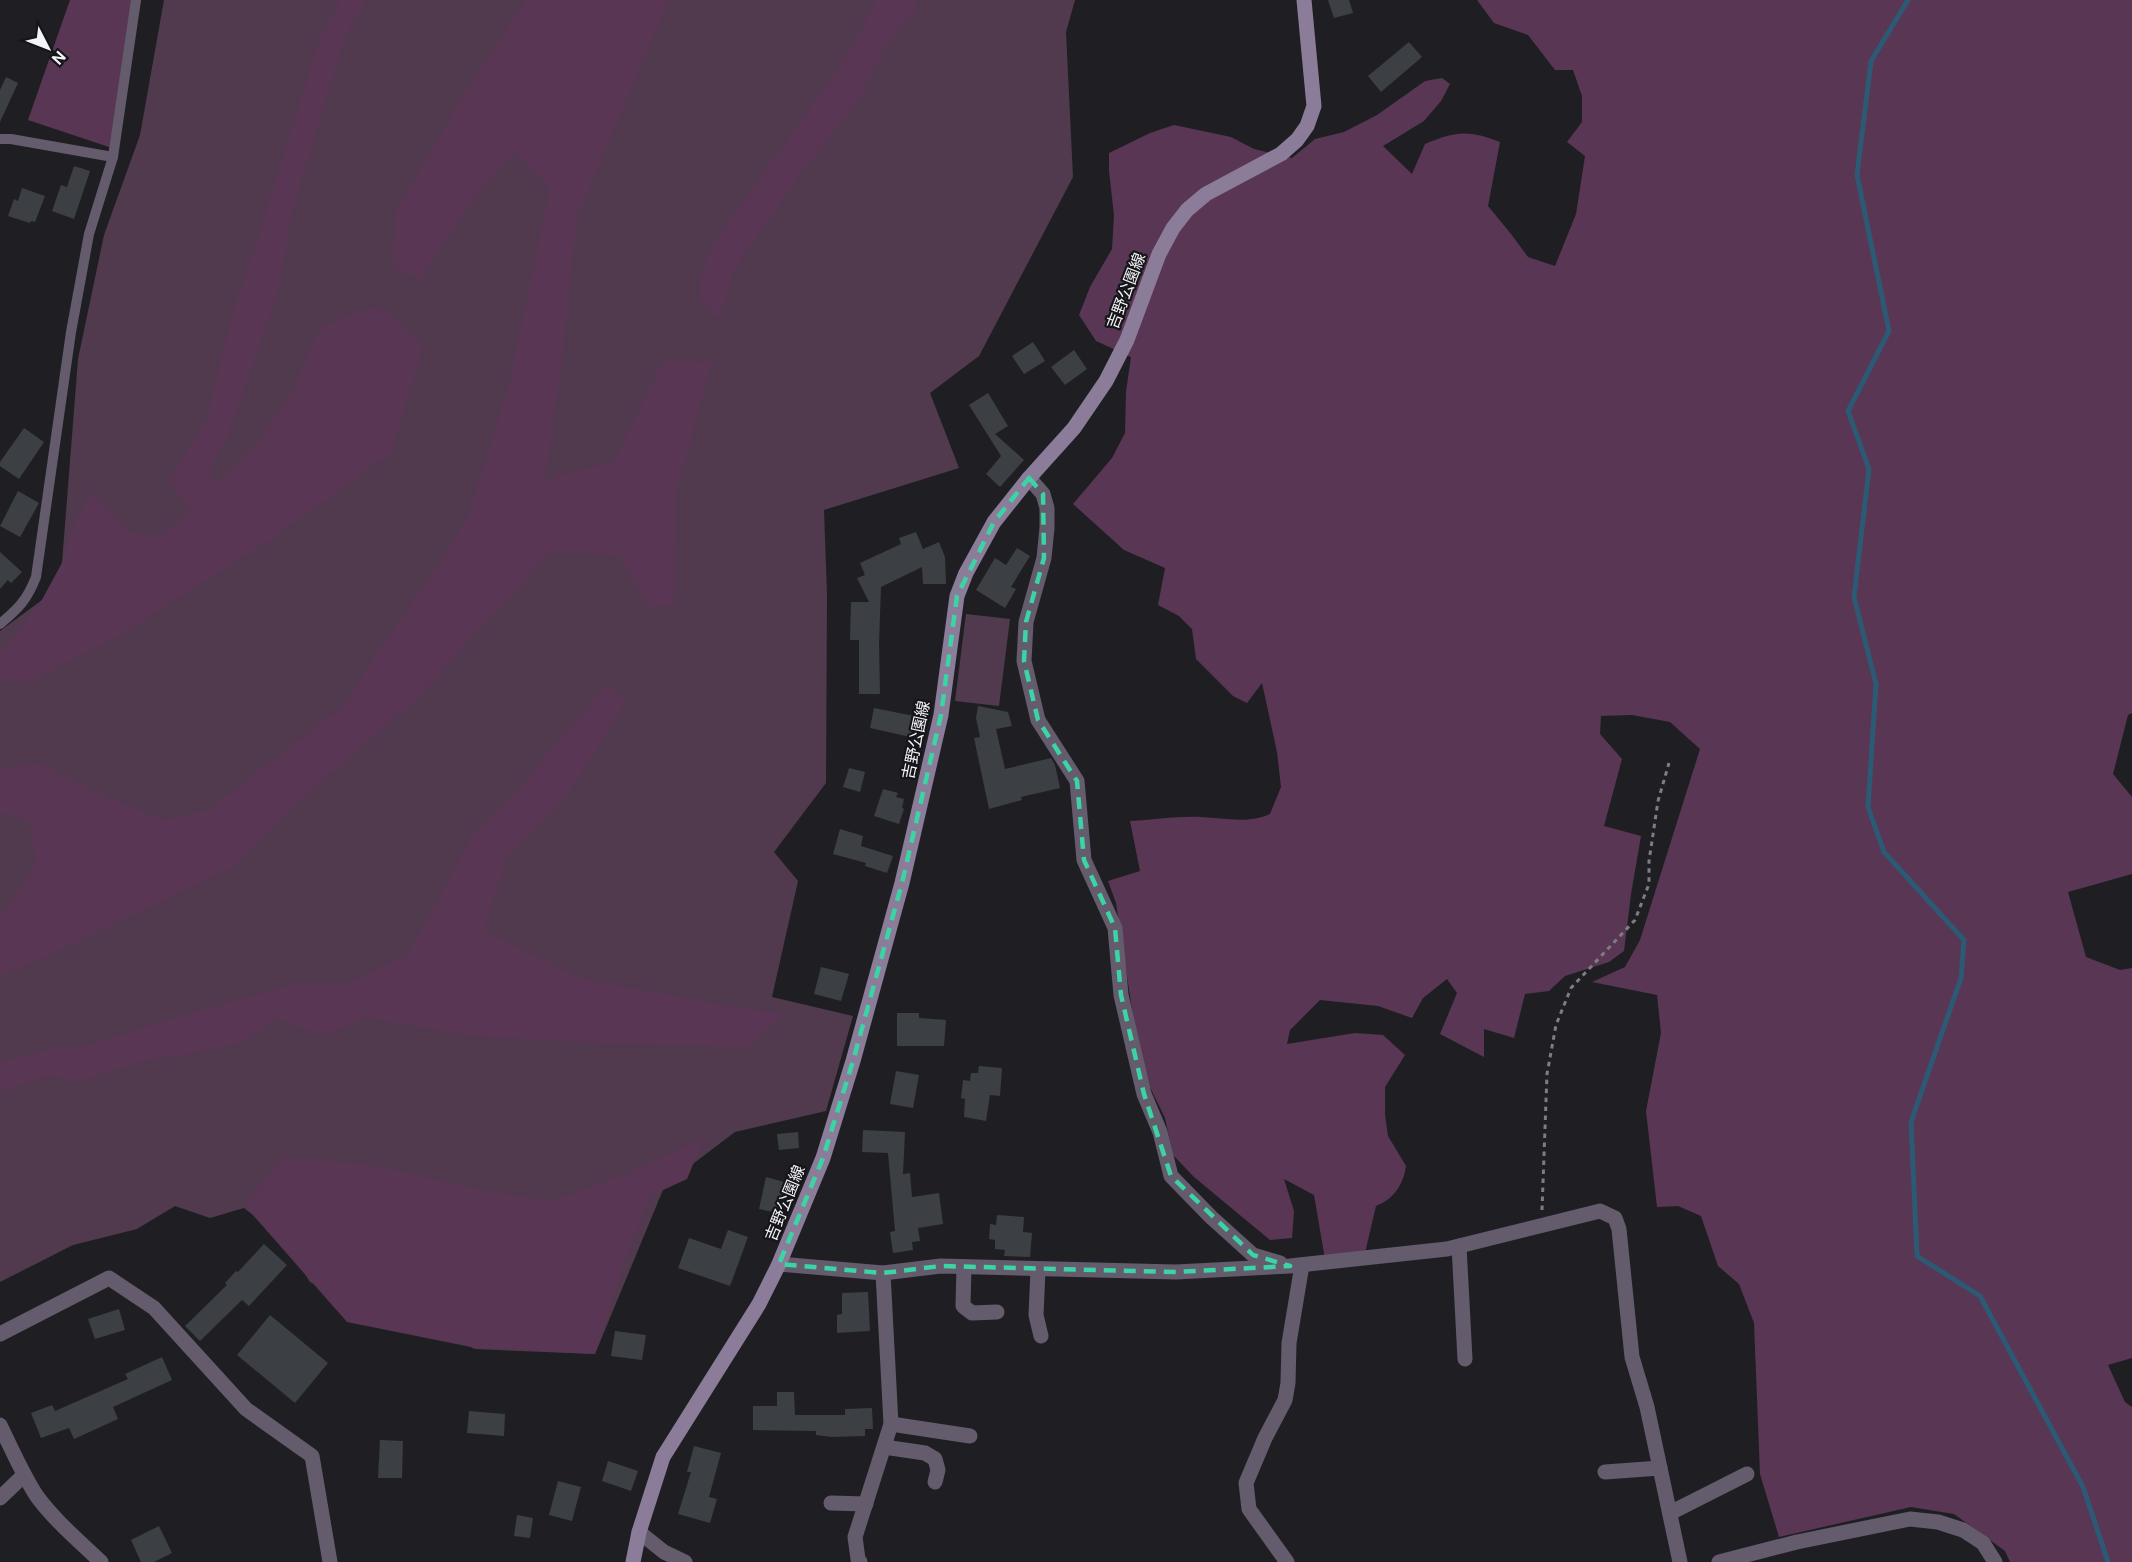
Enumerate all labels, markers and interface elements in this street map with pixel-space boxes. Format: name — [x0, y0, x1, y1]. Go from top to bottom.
north arrow — [18, 18, 78, 78]
text: N — [47, 46, 70, 69]
street label: 吉野公園線 — [1102, 250, 1150, 332]
street label: 吉野公園線 — [897, 699, 935, 781]
street label: 吉野公園線 — [760, 1162, 810, 1244]

